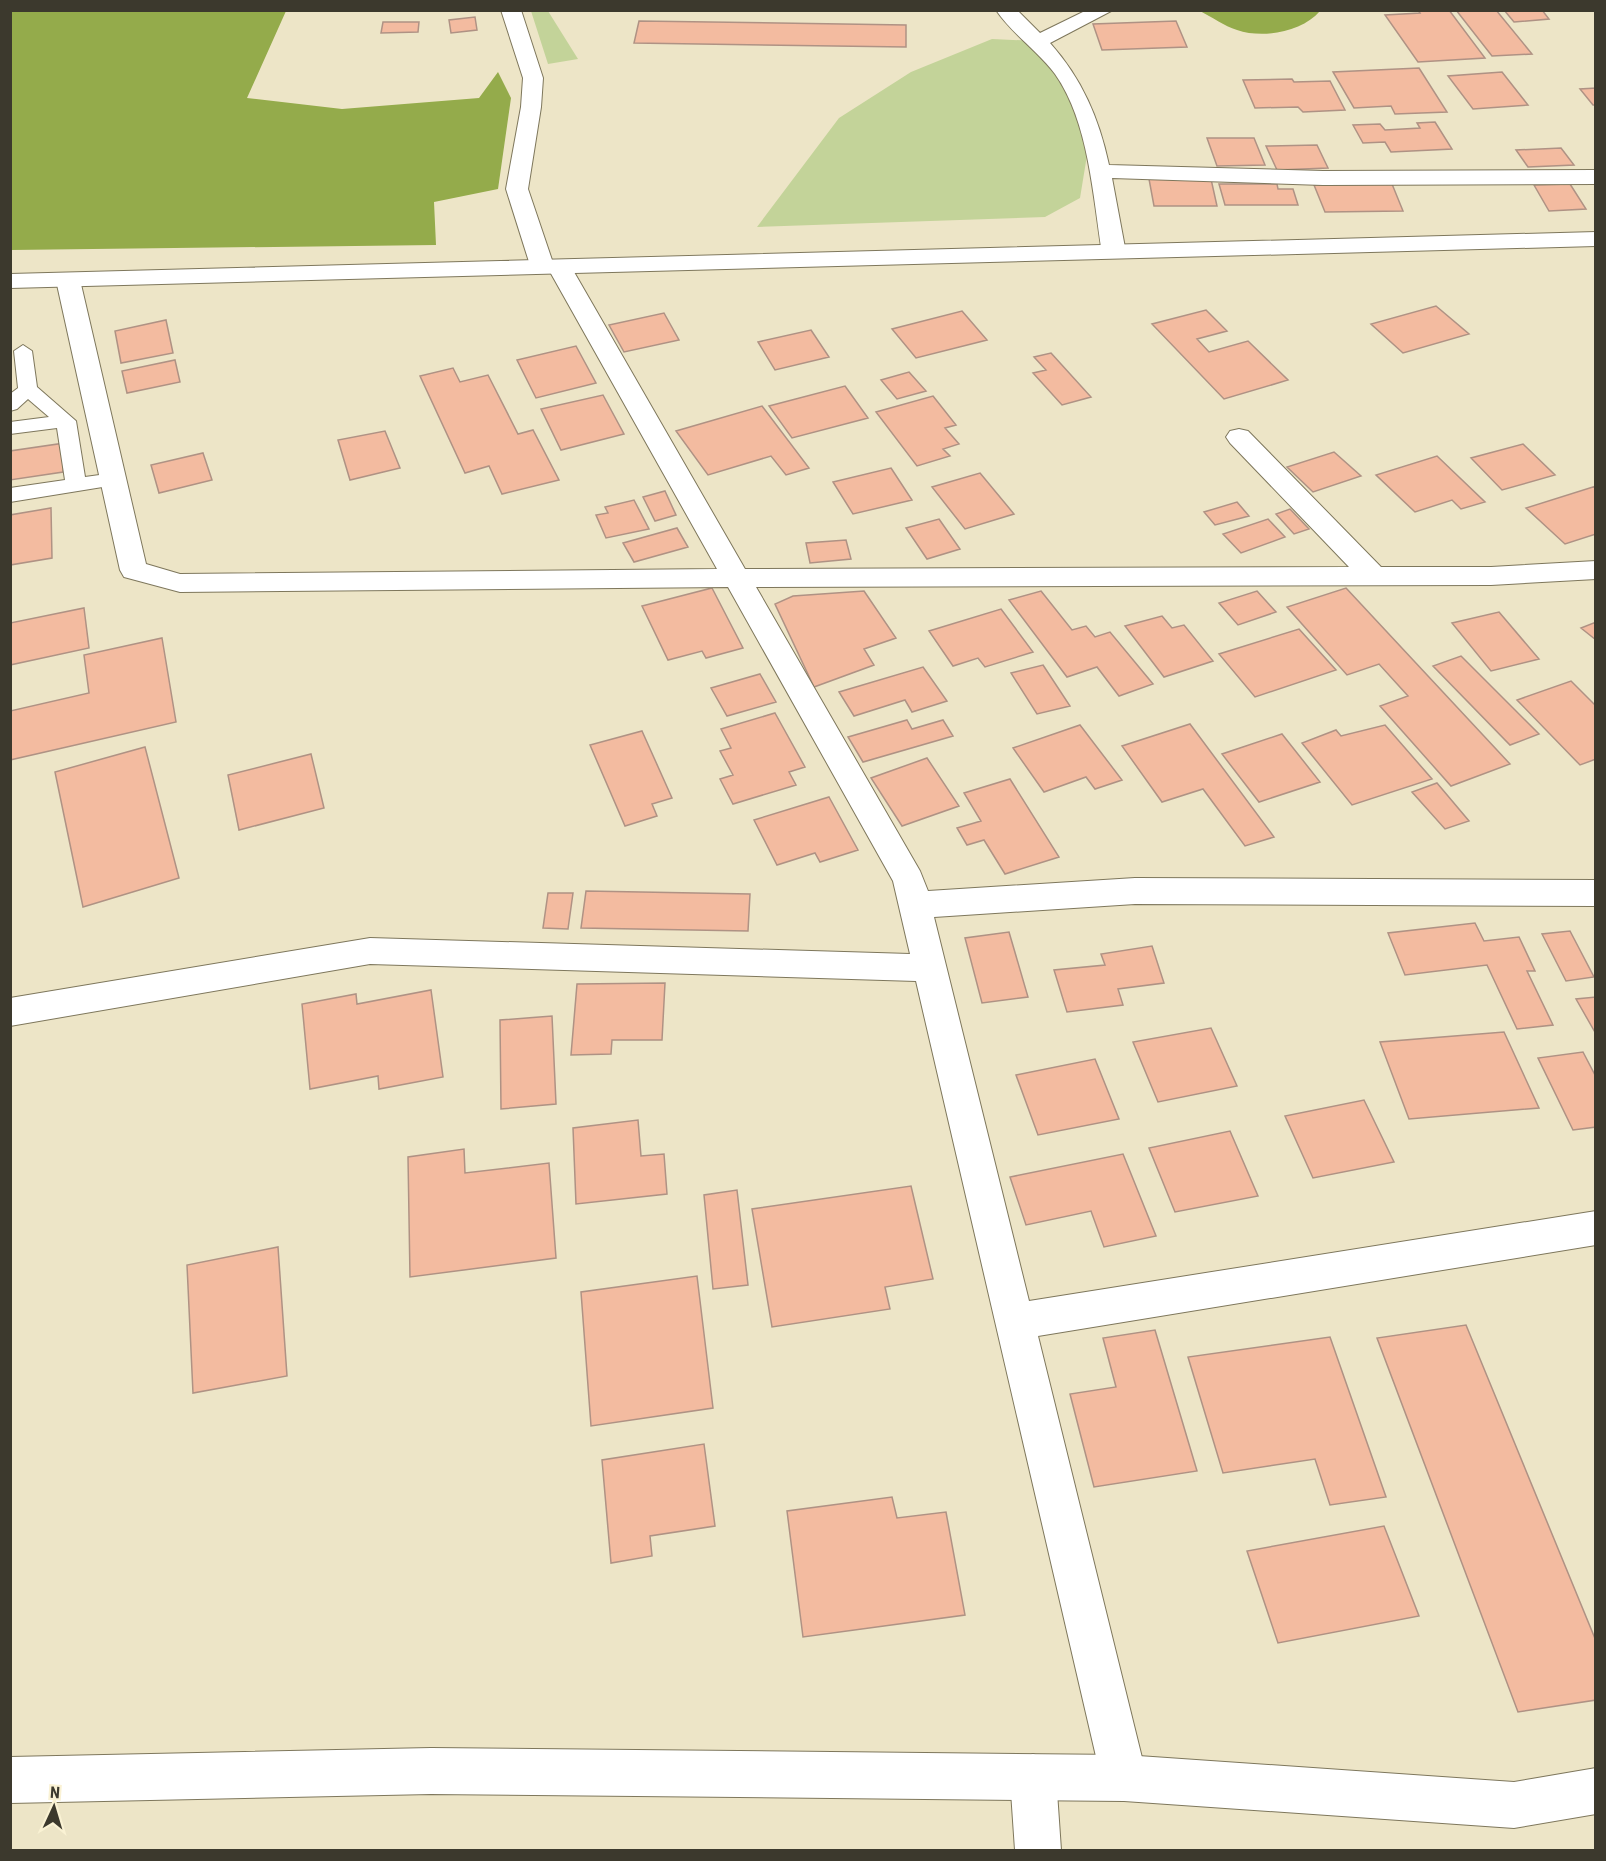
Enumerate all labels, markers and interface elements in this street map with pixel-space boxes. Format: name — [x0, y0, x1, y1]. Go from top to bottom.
north arrow — [24, 1777, 84, 1837]
text: N — [49, 1783, 61, 1802]

